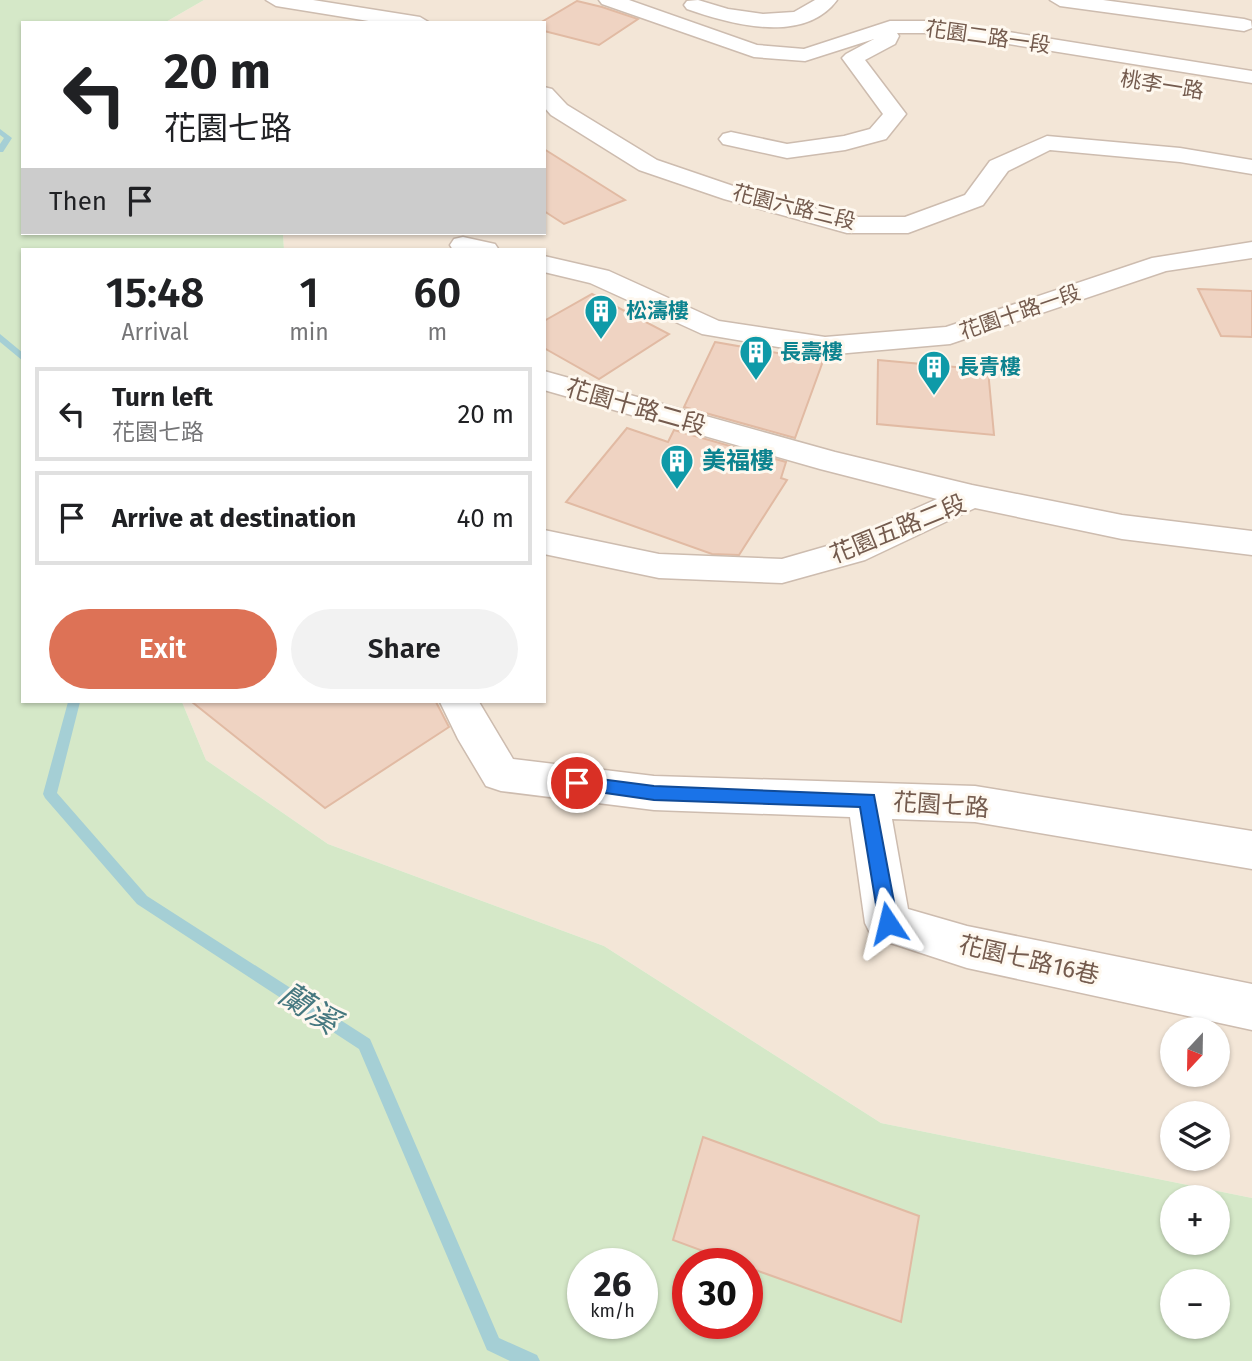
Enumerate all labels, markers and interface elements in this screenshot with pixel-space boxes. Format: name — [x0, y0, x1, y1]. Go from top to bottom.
street label: 花園二路一段 — [924, 15, 1052, 59]
text: 20 m — [164, 42, 271, 101]
icon: left — [49, 49, 140, 140]
street label: 桃李一路 — [1118, 66, 1206, 104]
text: 花園七路 — [164, 109, 292, 147]
street label: 花園六路三段 — [730, 179, 858, 235]
icon: arrive — [121, 182, 159, 220]
text: Then — [49, 186, 107, 217]
text: 15:48 — [106, 268, 204, 318]
text: 1 — [299, 268, 319, 318]
text: 60 — [414, 268, 461, 318]
street label: 花園十路一段 — [956, 279, 1084, 345]
building icon: 松濤樓 — [582, 292, 620, 341]
place label: 松濤樓 — [626, 298, 689, 324]
text: Arrival — [121, 318, 189, 346]
text: min — [289, 318, 329, 346]
text: m — [428, 318, 447, 346]
building icon: 長壽樓 — [737, 333, 775, 382]
place label: 長壽樓 — [780, 339, 843, 365]
building icon: 長青樓 — [915, 348, 953, 397]
place label: 長青樓 — [958, 354, 1021, 380]
street label: 花園十路二段 — [563, 374, 709, 440]
text: Turn left — [112, 382, 213, 413]
icon: left — [53, 395, 91, 433]
text: 20 m — [457, 399, 514, 430]
text: 花園七路 — [112, 418, 204, 446]
building icon: 美福樓 — [658, 442, 696, 491]
place label: 美福樓 — [702, 447, 774, 475]
street label: 花園五路二段 — [826, 489, 970, 569]
icon: arrive — [53, 499, 91, 537]
text: Arrive at destination — [112, 503, 356, 534]
text: 40 m — [456, 503, 514, 534]
button: Exit — [49, 609, 277, 689]
button: Share — [291, 609, 518, 689]
pin — [547, 753, 607, 813]
icon: arrive — [558, 764, 596, 802]
street label: 花園七路 — [892, 788, 990, 822]
position arrow — [851, 886, 925, 960]
street label: 花園七路16巷 — [956, 930, 1102, 990]
water label: 蘭溪 — [272, 975, 350, 1044]
north arrow — [1160, 1017, 1230, 1087]
map controls — [1160, 1017, 1230, 1339]
button: layers — [1160, 1101, 1230, 1171]
button: + — [1160, 1185, 1230, 1255]
speed limit sign: 30 — [672, 1248, 763, 1339]
text: 26 — [594, 1263, 631, 1305]
button: − — [1160, 1269, 1230, 1339]
text: km/h — [590, 1300, 635, 1322]

